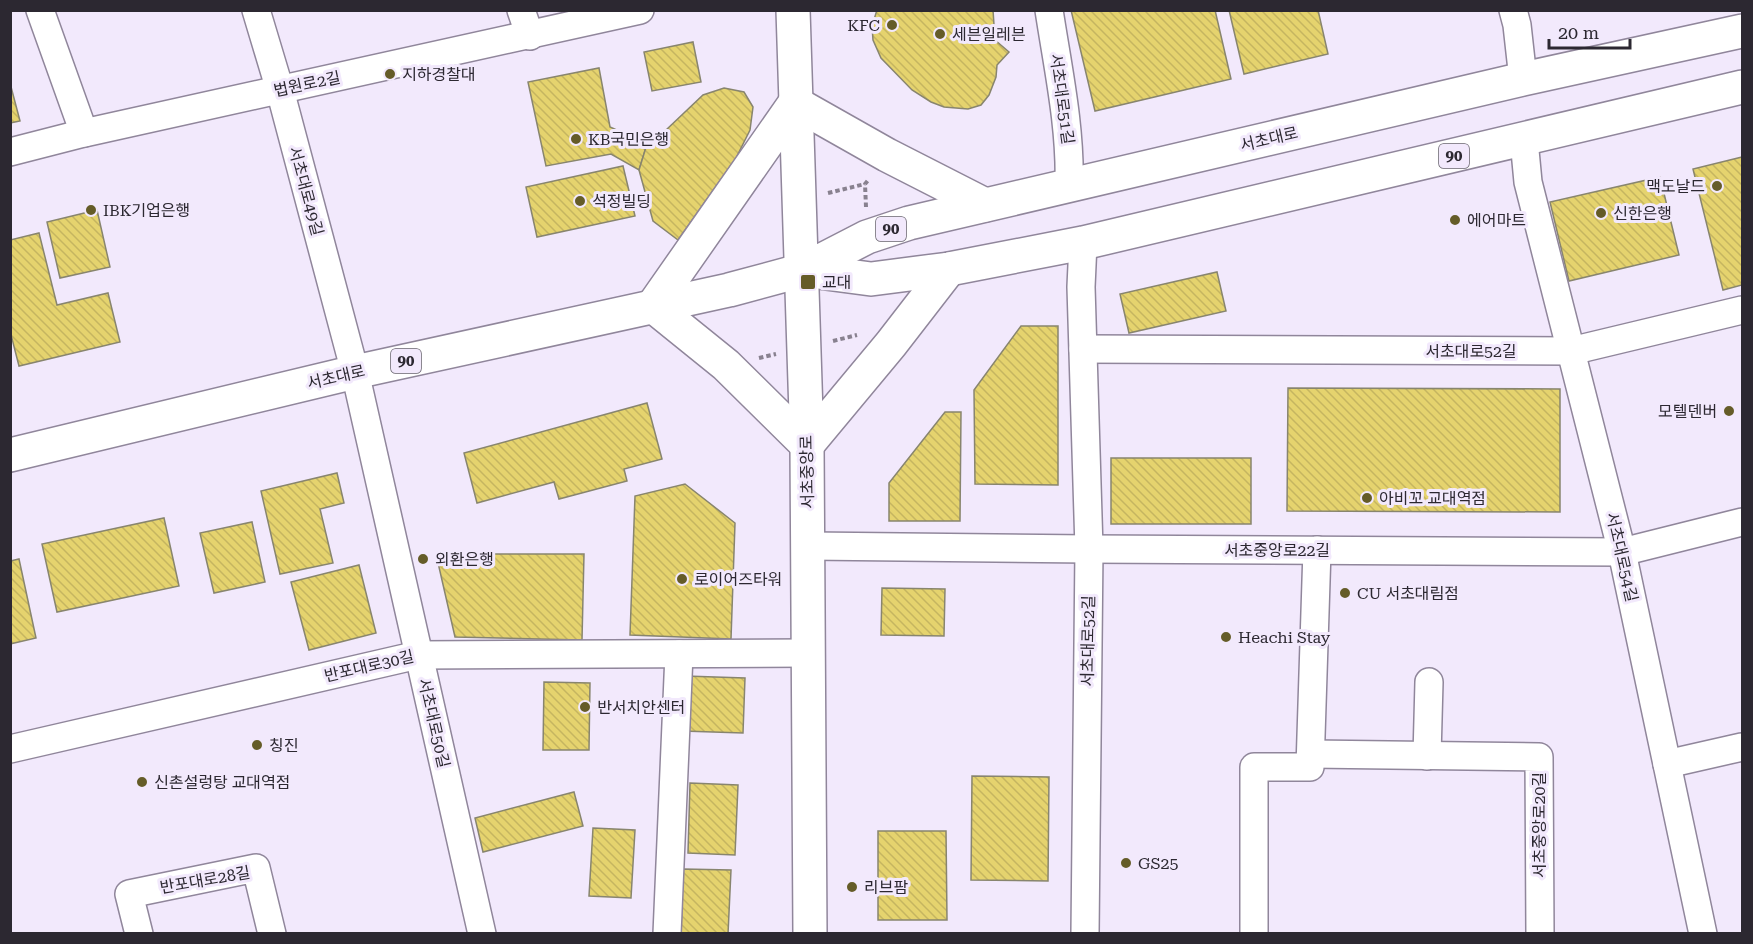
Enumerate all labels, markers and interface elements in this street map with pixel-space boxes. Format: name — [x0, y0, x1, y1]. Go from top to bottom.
scale bar — [1549, 12, 1630, 50]
place label: KFC — [847, 16, 880, 35]
marker: KFC — [885, 18, 899, 32]
text: 20 m — [1558, 22, 1599, 43]
place label: 세븐일레븐 — [952, 25, 1026, 44]
marker: 세븐일레븐 — [933, 27, 947, 41]
street label: 서초대로51길 — [1046, 52, 1078, 146]
place label: 지하경찰대 — [402, 65, 476, 84]
marker: 지하경찰대 — [383, 67, 397, 81]
street label: 법원로2길 — [272, 68, 342, 100]
street label: 서초대로 — [1238, 123, 1300, 155]
place label: KB국민은행 — [588, 130, 669, 149]
marker: KB국민은행 — [569, 132, 583, 146]
street label: 서초대로49길 — [285, 144, 327, 238]
road number: 90 — [1439, 144, 1469, 168]
place label: 맥도날드 — [1646, 177, 1705, 196]
marker: 맥도날드 — [1710, 179, 1724, 193]
place label: 석정빌딩 — [592, 192, 651, 211]
marker: 석정빌딩 — [573, 194, 587, 208]
place label: IBK기업은행 — [103, 201, 190, 220]
marker: IBK기업은행 — [84, 203, 98, 217]
place label: 신한은행 — [1613, 204, 1672, 223]
marker: 신한은행 — [1594, 206, 1608, 220]
place label: 에어마트 — [1467, 211, 1526, 230]
marker: 에어마트 — [1448, 213, 1462, 227]
road number: 90 — [876, 217, 906, 241]
marker: 교대 — [799, 273, 817, 291]
place label: 교대 — [822, 273, 851, 292]
street label: 서초대로52길 — [1425, 342, 1517, 361]
road number: 90 — [391, 349, 421, 373]
street label: 서초대로 — [305, 361, 367, 393]
place label: 모텔덴버 — [1658, 402, 1717, 421]
marker: 모텔덴버 — [1722, 404, 1736, 418]
street label: 서초중앙로 — [797, 435, 817, 509]
place label: 아비꼬 교대역점 — [1379, 489, 1486, 508]
marker: 아비꼬 교대역점 — [1360, 491, 1374, 505]
street label: 서초대로54길 — [1602, 510, 1642, 604]
street label: 서초중앙로22길 — [1224, 541, 1330, 560]
place label: 외환은행 — [435, 550, 494, 569]
marker: 외환은행 — [416, 552, 430, 566]
place label: 로이어즈타워 — [694, 570, 782, 589]
marker: 로이어즈타워 — [675, 572, 689, 586]
place label: CU 서초대림점 — [1357, 584, 1459, 603]
marker: CU 서초대림점 — [1338, 586, 1352, 600]
street label: 서초대로52길 — [1078, 595, 1098, 687]
place label: Heachi Stay — [1238, 628, 1331, 647]
marker: Heachi Stay — [1219, 630, 1233, 644]
street label: 반포대로30길 — [322, 646, 416, 686]
street label: 서초대로50길 — [414, 676, 454, 770]
place label: 반서치안센터 — [597, 698, 685, 717]
marker: 반서치안센터 — [578, 700, 592, 714]
place label: 칭진 — [269, 736, 298, 755]
marker: 칭진 — [250, 738, 264, 752]
street label: 서초중앙로20길 — [1530, 772, 1549, 878]
place label: 신촌설렁탕 교대역점 — [154, 773, 291, 792]
marker: 신촌설렁탕 교대역점 — [135, 775, 149, 789]
place label: GS25 — [1138, 854, 1178, 873]
marker: GS25 — [1119, 856, 1133, 870]
street label: 반포대로28길 — [158, 863, 252, 897]
place label: 리브팜 — [864, 878, 908, 897]
marker: 리브팜 — [845, 880, 859, 894]

